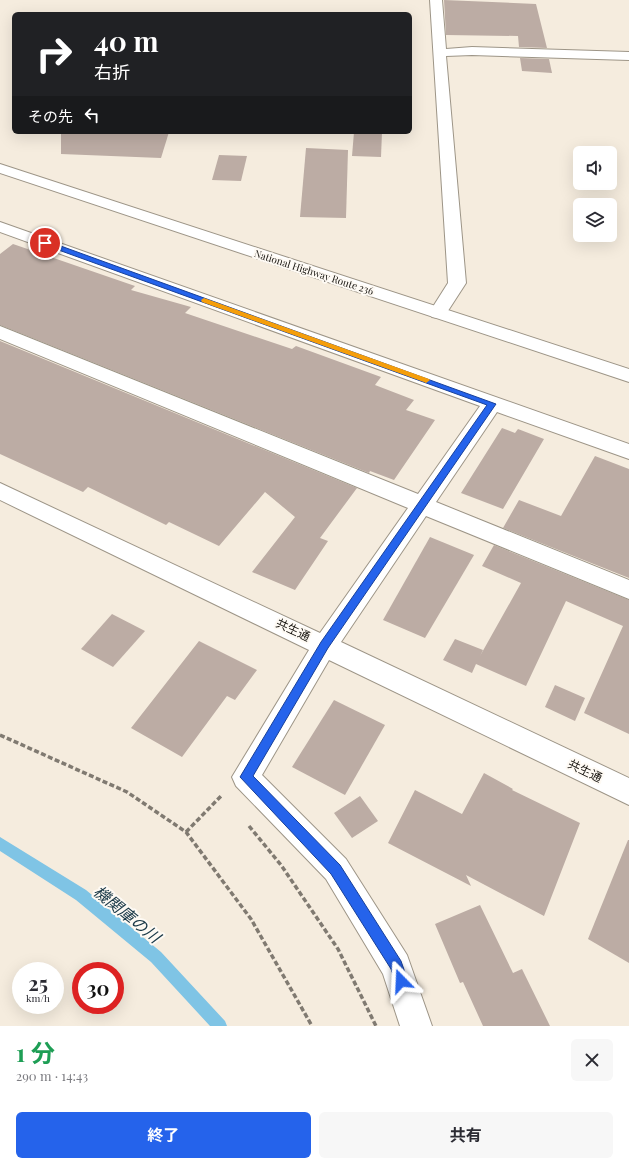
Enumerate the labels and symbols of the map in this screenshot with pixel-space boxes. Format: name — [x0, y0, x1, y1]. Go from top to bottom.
pin — [28, 226, 62, 260]
street label: National Highway Route 236 — [252, 246, 376, 298]
street label: 共生通 — [274, 614, 313, 644]
street label: 共生通 — [566, 755, 605, 785]
water label: 機関庫の川 — [90, 880, 167, 948]
position arrow — [380, 960, 422, 1002]
speed limit sign: 30 — [72, 962, 124, 1014]

